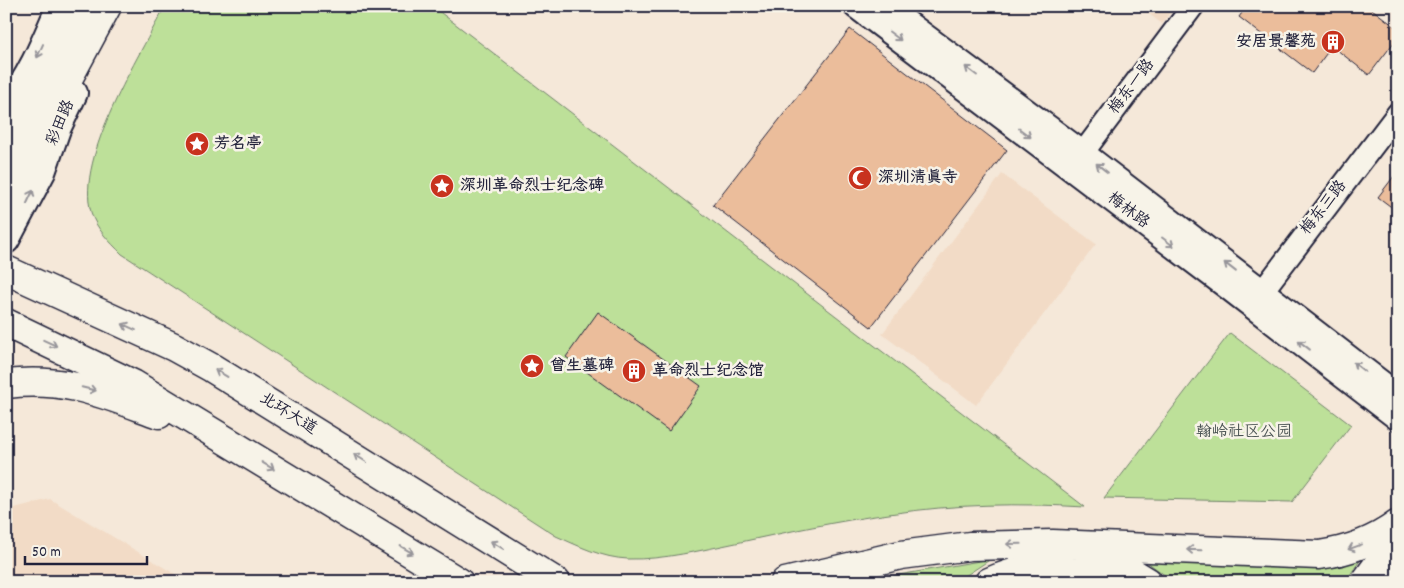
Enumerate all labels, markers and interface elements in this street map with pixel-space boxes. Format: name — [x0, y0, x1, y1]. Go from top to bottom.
building icon: 安居景馨苑 — [1320, 29, 1346, 55]
one-way arrow — [888, 30, 901, 41]
place label: 安居景馨苑 — [1236, 31, 1316, 54]
one-way arrow — [34, 43, 44, 58]
street label: 梅东一路 — [1104, 55, 1160, 119]
one-way arrow — [965, 66, 979, 76]
street label: 彩田路 — [41, 96, 81, 150]
one-way arrow — [1018, 128, 1032, 138]
place icon: 芳名亭 — [184, 131, 210, 157]
place label: 芳名亭 — [214, 133, 262, 156]
one-way arrow — [1095, 163, 1109, 173]
mosque icon: 深圳清真寺 — [847, 165, 873, 191]
place label: 深圳清真寺 — [878, 167, 958, 190]
place icon: 深圳革命烈士纪念碑 — [429, 173, 455, 199]
place label: 深圳革命烈士纪念碑 — [460, 175, 604, 198]
street label: 梅东三路 — [1295, 176, 1353, 240]
street label: 梅林路 — [1102, 187, 1154, 235]
one-way arrow — [25, 190, 35, 205]
one-way arrow — [1161, 236, 1174, 247]
one-way arrow — [1224, 262, 1237, 273]
one-way arrow — [122, 321, 137, 331]
one-way arrow — [43, 339, 58, 349]
one-way arrow — [1298, 340, 1311, 351]
place icon: 曾生墓碑 — [519, 353, 545, 379]
place label: 曾生墓碑 — [550, 355, 614, 378]
building icon: 革命烈士纪念馆 — [621, 358, 647, 384]
place label: 革命烈士纪念馆 — [652, 360, 764, 383]
one-way arrow — [1353, 361, 1366, 372]
one-way arrow — [215, 368, 229, 378]
one-way arrow — [81, 385, 97, 394]
street label: 北环大道 — [255, 387, 321, 441]
park label: 翰岭社区公园 — [1196, 421, 1292, 444]
one-way arrow — [353, 453, 367, 463]
one-way arrow — [261, 461, 275, 471]
scale bar — [25, 533, 148, 565]
one-way arrow — [1006, 539, 1022, 549]
one-way arrow — [490, 540, 504, 550]
text: 50 m — [32, 542, 61, 564]
one-way arrow — [1348, 543, 1363, 552]
one-way arrow — [1186, 545, 1202, 555]
one-way arrow — [399, 546, 413, 556]

